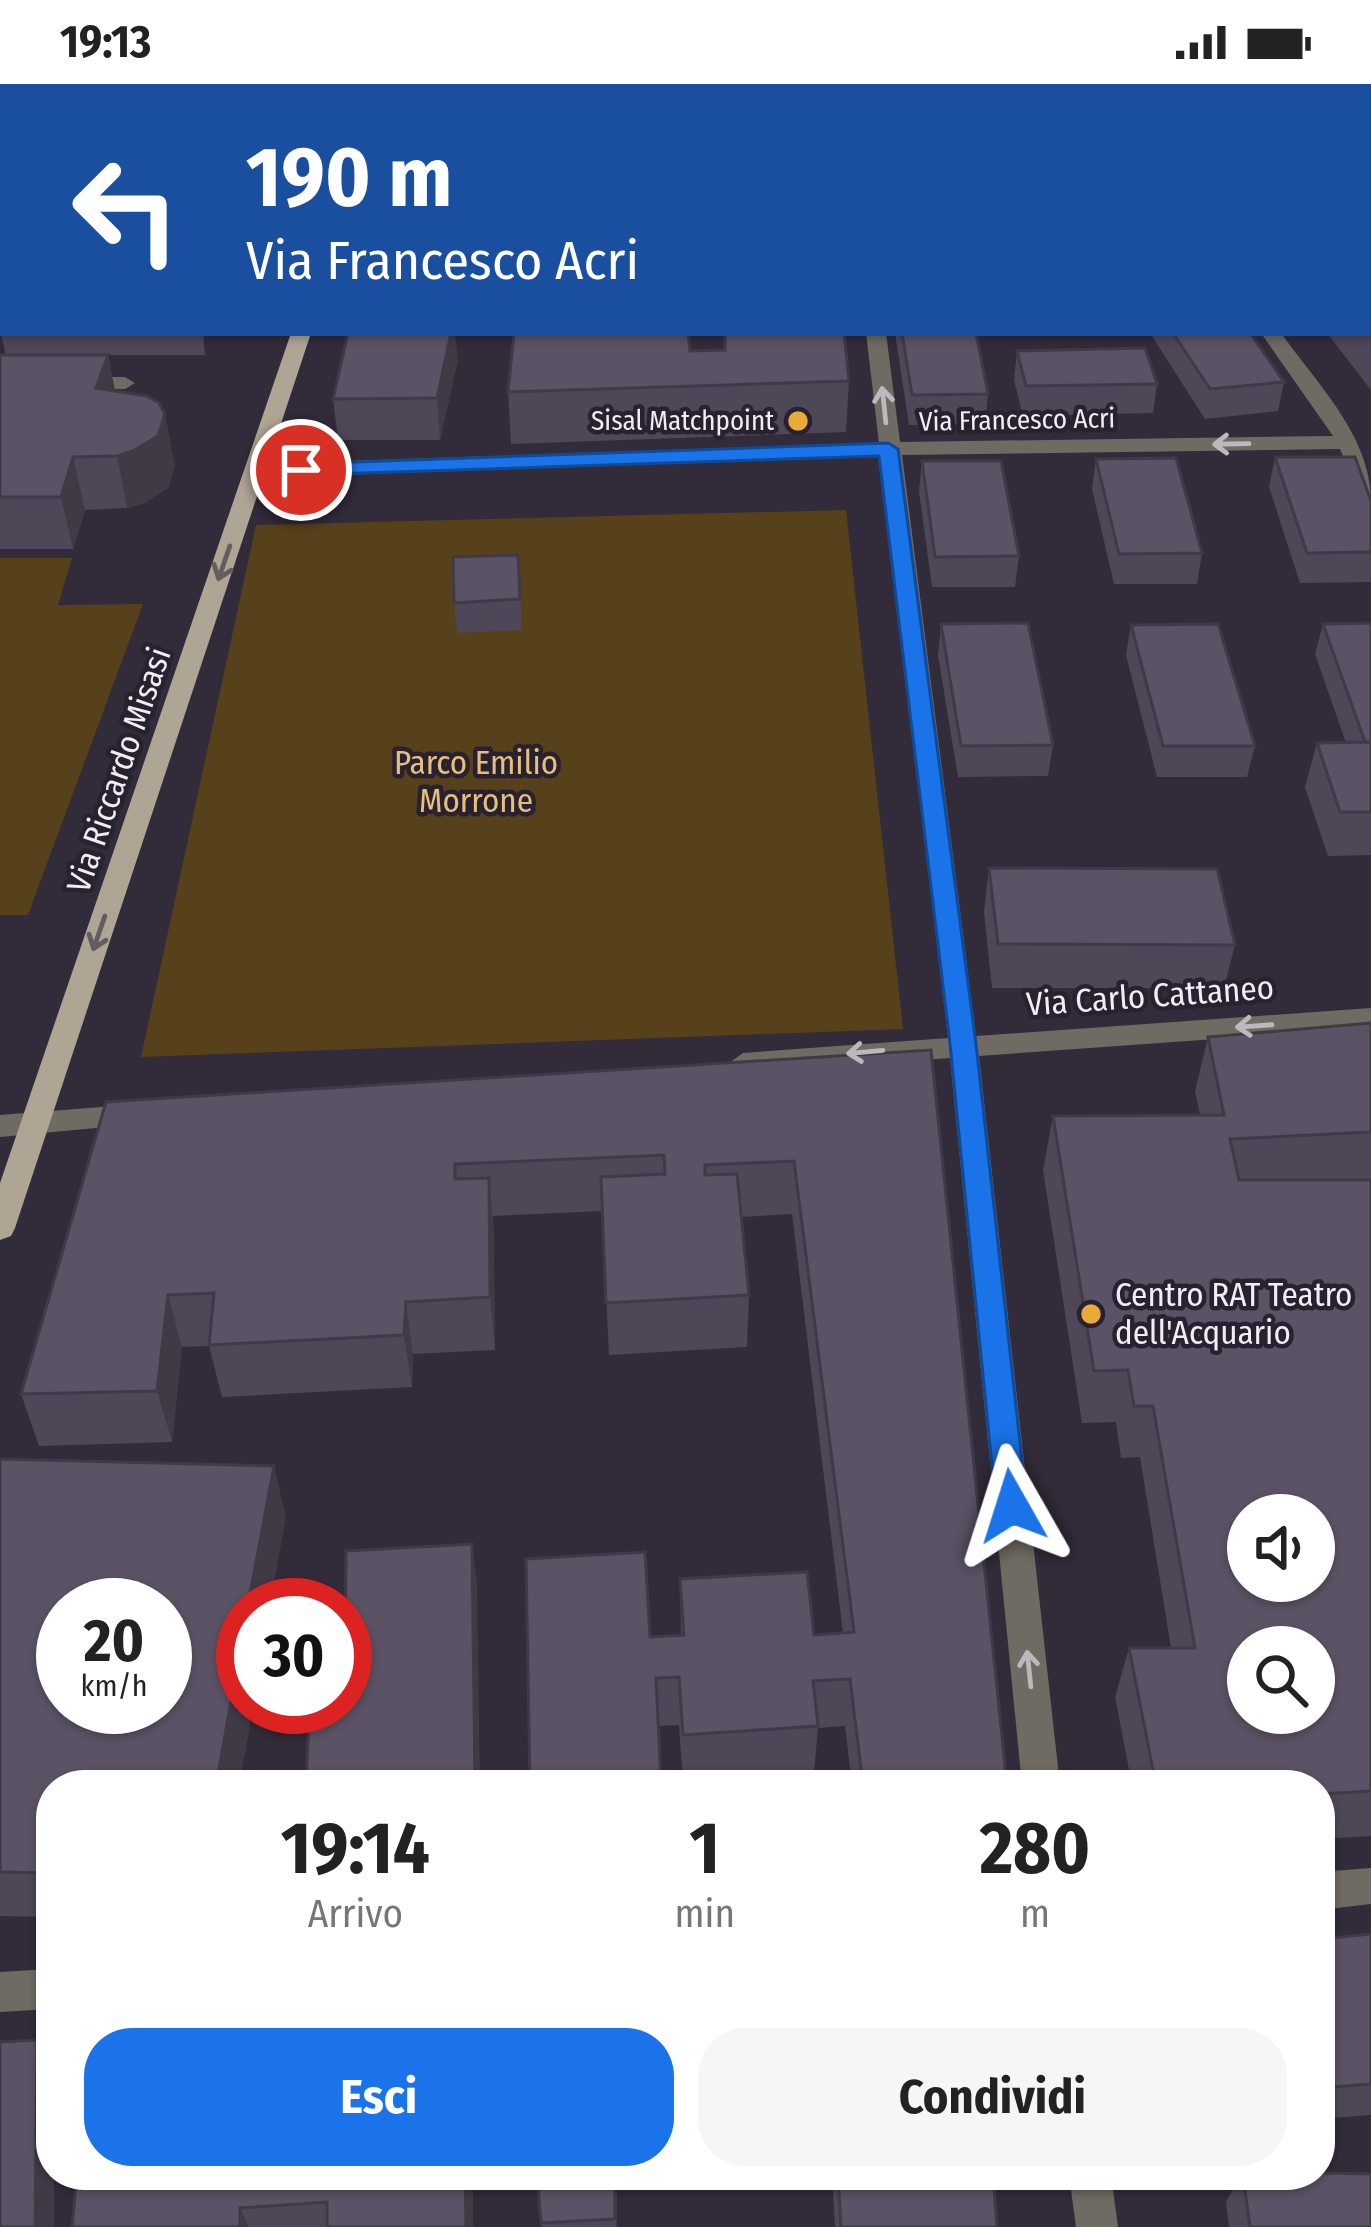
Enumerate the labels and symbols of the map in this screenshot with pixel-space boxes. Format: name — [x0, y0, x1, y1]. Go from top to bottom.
one-way arrow — [872, 386, 894, 425]
street label: Via Francesco Acri — [918, 402, 1116, 438]
place label: Sisal Matchpoint — [591, 405, 774, 437]
marker: Sisal Matchpoint — [785, 408, 811, 434]
pin — [250, 419, 352, 521]
one-way arrow — [1212, 433, 1251, 456]
one-way arrow — [212, 544, 233, 581]
street label: Via Riccardo Misasi — [58, 642, 180, 898]
park label: Parco Emilio Morrone — [394, 743, 558, 821]
one-way arrow — [86, 913, 108, 951]
street label: Via Carlo Cattaneo — [1025, 967, 1275, 1025]
one-way arrow — [1235, 1014, 1274, 1037]
one-way arrow — [846, 1041, 885, 1064]
place label: Centro RAT Teatro dell'Acquario — [1115, 1275, 1352, 1353]
marker: Centro RAT Teatro dell'Acquario — [1078, 1301, 1104, 1327]
position arrow — [949, 1443, 1075, 1569]
speed limit sign: 30 — [216, 1578, 372, 1734]
one-way arrow — [1017, 1650, 1040, 1689]

